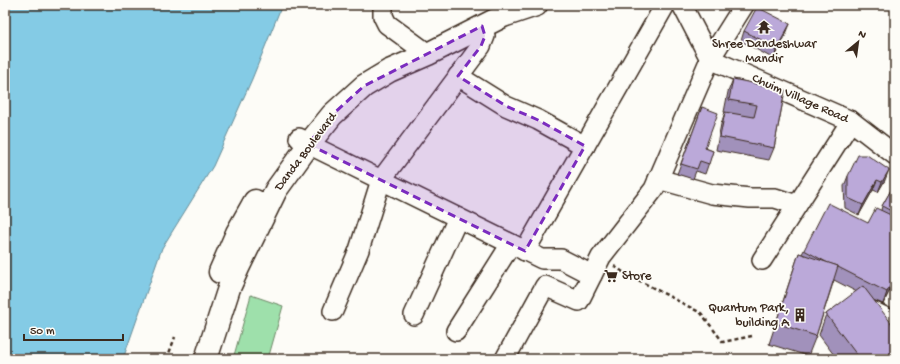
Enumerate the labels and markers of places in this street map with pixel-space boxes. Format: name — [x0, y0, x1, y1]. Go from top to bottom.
temple icon: Shree Dandeshwar Mandir — [756, 19, 772, 35]
place label: Shree Dandeshwar Mandir — [712, 37, 817, 67]
supermarket icon: Store — [603, 268, 619, 284]
place label: Store — [622, 269, 652, 284]
place label: Quantum Park, building A — [708, 301, 790, 331]
building icon: Quantum Park, building A — [792, 307, 808, 323]

